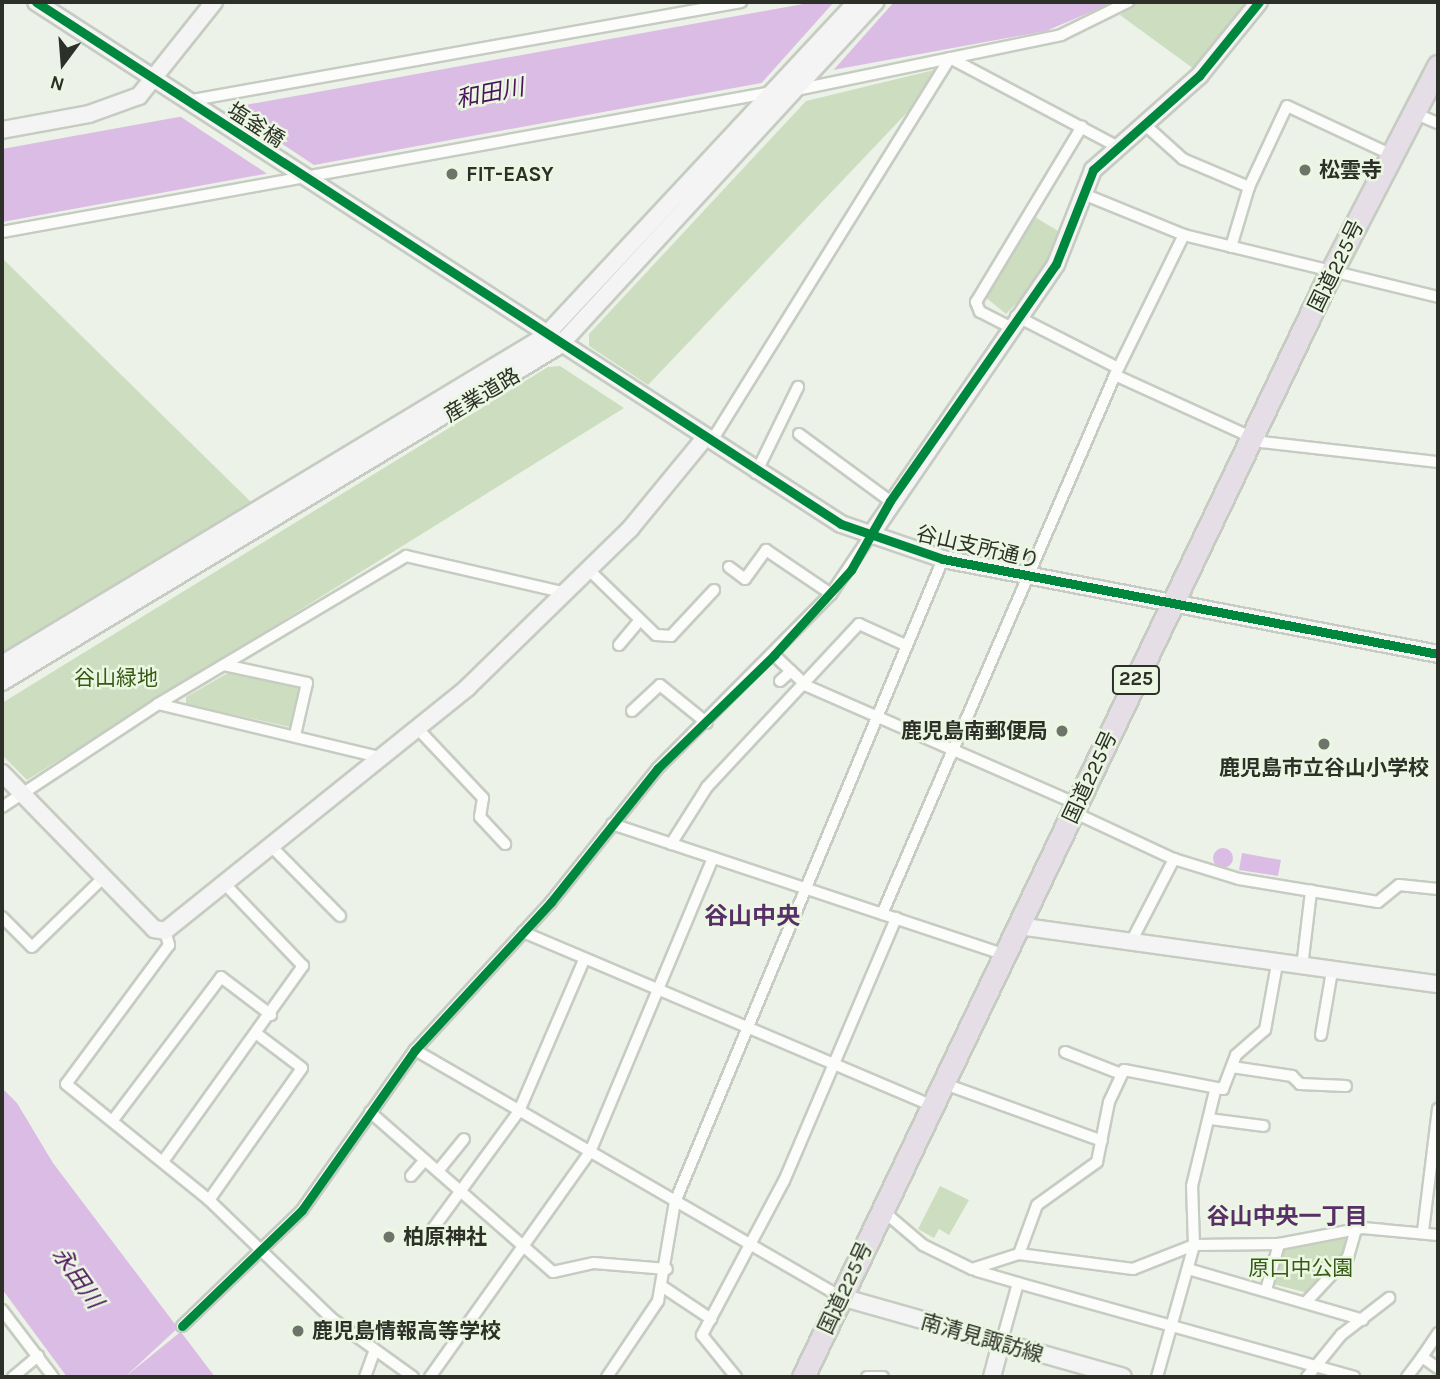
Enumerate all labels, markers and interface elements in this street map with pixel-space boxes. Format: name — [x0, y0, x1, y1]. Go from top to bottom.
north arrow — [28, 28, 98, 98]
text: N — [48, 71, 67, 96]
water label: 和田川 — [454, 74, 526, 114]
street label: 塩釜橋 — [223, 97, 289, 153]
place label: 松雲寺 — [1319, 157, 1382, 183]
place label: FIT-EASY — [466, 161, 553, 187]
marker: 松雲寺 — [1297, 162, 1313, 178]
marker: FIT-EASY — [444, 166, 460, 182]
street label: 国道225号 — [1303, 216, 1369, 316]
street label: 産業道路 — [440, 363, 524, 427]
street label: 谷山支所通り — [914, 521, 1042, 573]
road number: 225 — [1112, 664, 1160, 695]
park label: 谷山緑地 — [74, 665, 158, 691]
place label: 鹿児島南郵便局 — [901, 718, 1048, 744]
marker: 鹿児島南郵便局 — [1054, 723, 1070, 739]
street label: 国道225号 — [1058, 727, 1122, 827]
marker: 鹿児島市立谷山小学校 — [1316, 736, 1332, 752]
place label: 鹿児島市立谷山小学校 — [1219, 755, 1429, 781]
district label: 谷山中央 — [704, 903, 800, 931]
district label: 谷山中央一丁目 — [1207, 1203, 1367, 1231]
place label: 柏原神社 — [403, 1224, 487, 1250]
marker: 柏原神社 — [381, 1229, 397, 1245]
street label: 国道225号 — [813, 1238, 877, 1338]
water label: 永田川 — [46, 1242, 108, 1314]
park label: 原口中公園 — [1249, 1255, 1353, 1281]
street label: 南清見諏訪線 — [918, 1309, 1046, 1367]
place label: 鹿児島情報高等学校 — [312, 1318, 501, 1344]
marker: 鹿児島情報高等学校 — [290, 1323, 306, 1339]

